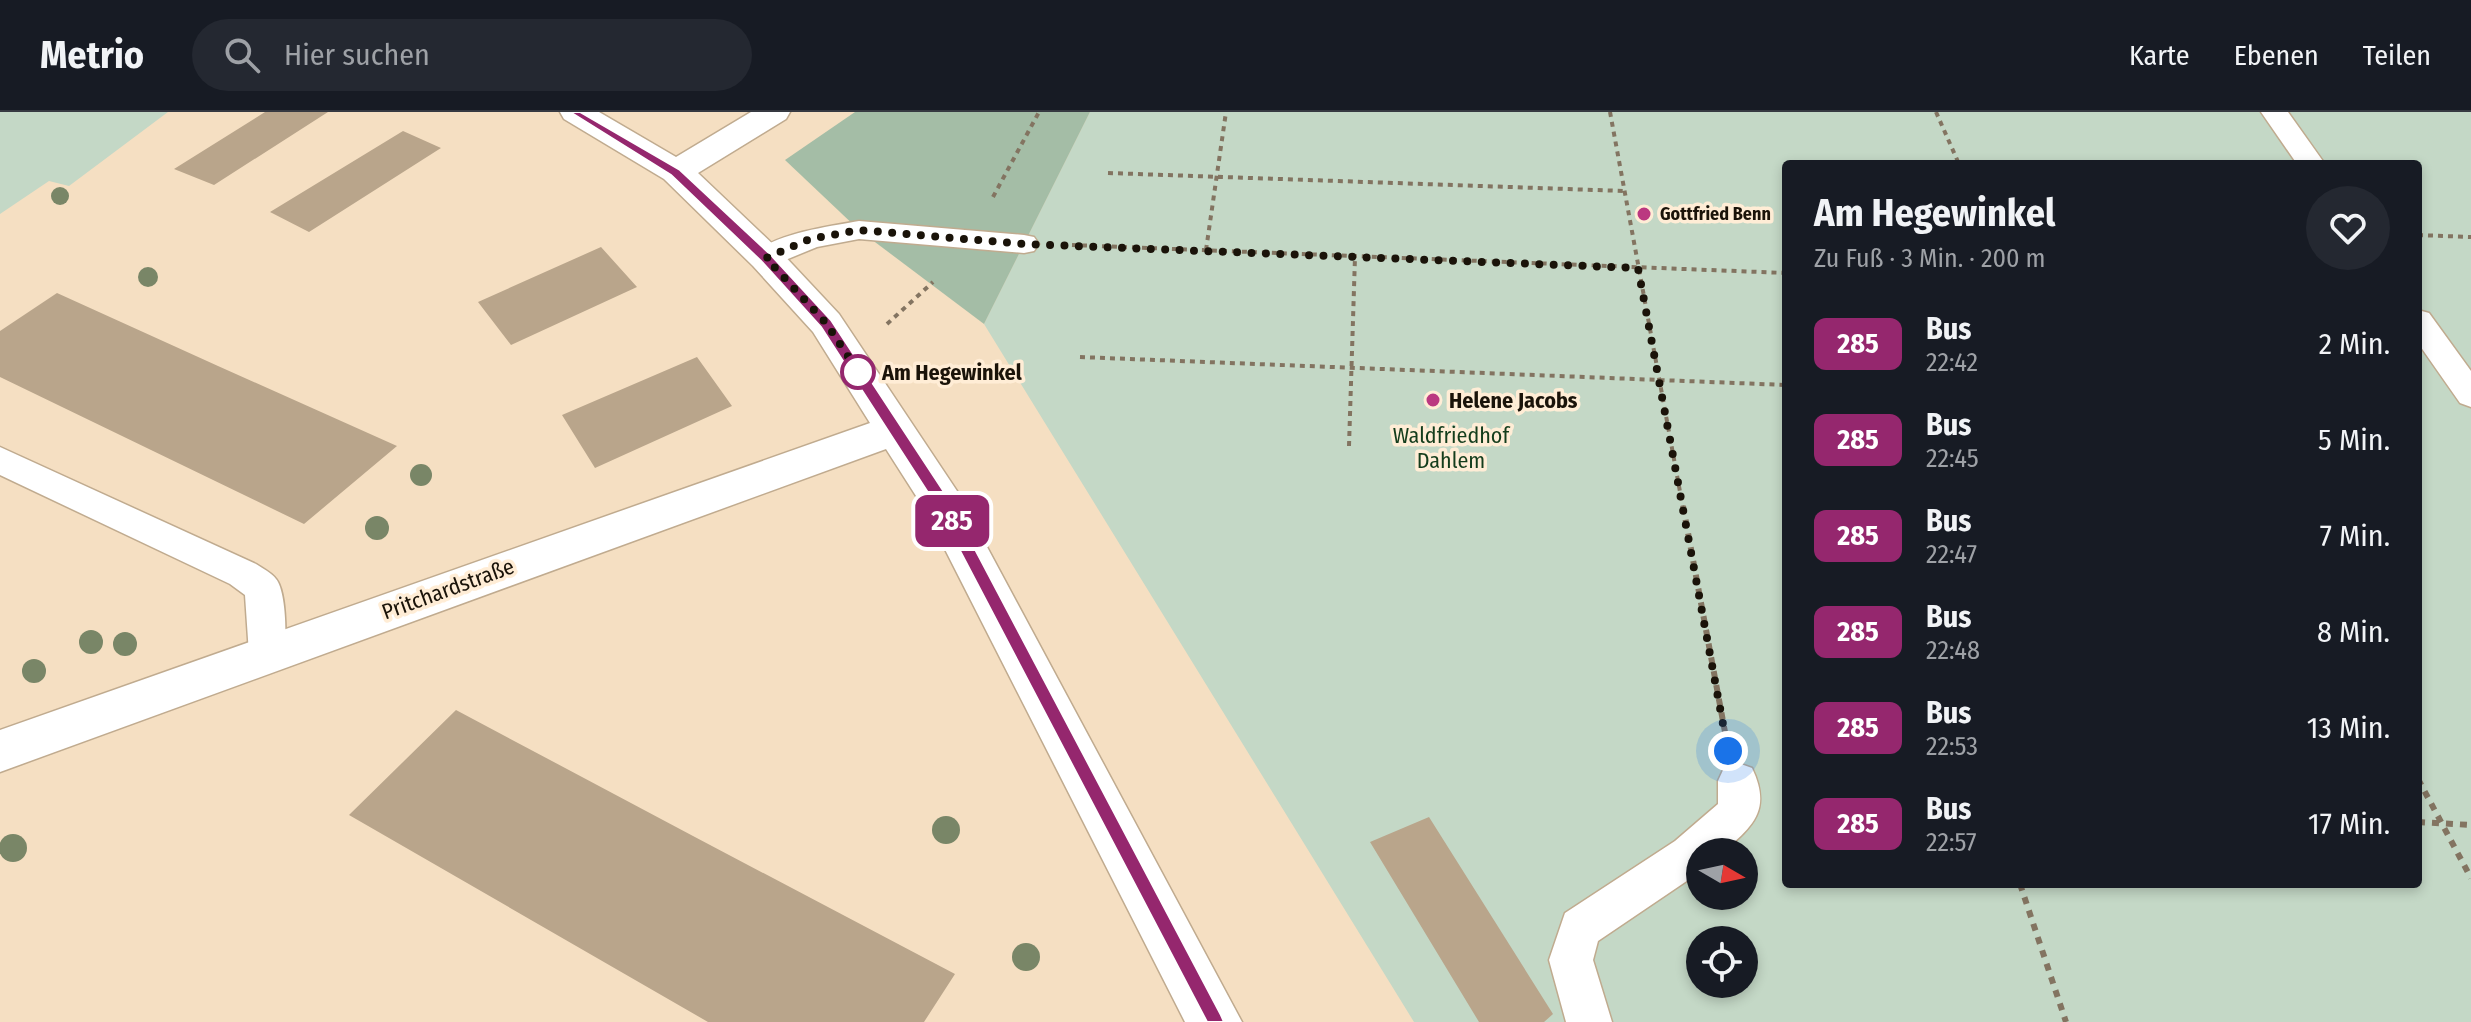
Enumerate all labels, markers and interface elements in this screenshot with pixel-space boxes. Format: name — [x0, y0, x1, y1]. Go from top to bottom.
search box — [192, 19, 752, 91]
text: Metrio — [40, 32, 144, 78]
icon: search — [220, 33, 264, 77]
text: Hier suchen — [284, 37, 430, 73]
text: Karte — [2129, 39, 2190, 72]
text: Ebenen — [2234, 39, 2319, 72]
text: Teilen — [2363, 39, 2431, 72]
button: heart — [2306, 186, 2390, 270]
text: Am Hegewinkel — [1814, 190, 2055, 236]
place label: Gottfried Benn — [1660, 203, 1771, 225]
marker: Gottfried Benn — [1635, 205, 1653, 223]
text: Zu Fuß · 3 Min. · 200 m — [1814, 243, 2046, 274]
text: Bus — [1926, 311, 1971, 347]
text: 2 Min. — [2319, 326, 2390, 362]
text: 285 — [1837, 327, 1879, 360]
text: 22:42 — [1926, 347, 1978, 378]
marker: Am Hegewinkel — [841, 355, 875, 389]
place label: Am Hegewinkel — [881, 359, 1023, 386]
place label: Helene Jacobs — [1449, 387, 1578, 414]
marker: Helene Jacobs — [1424, 391, 1442, 409]
text: Bus — [1926, 407, 1971, 443]
park label: Waldfriedhof Dahlem — [1393, 422, 1510, 474]
text: 5 Min. — [2318, 422, 2390, 458]
text: 285 — [1837, 423, 1879, 456]
text: 22:45 — [1926, 443, 1979, 474]
line badge: 285 — [906, 495, 998, 547]
text: Bus — [1926, 503, 1971, 539]
text: 285 — [931, 504, 973, 537]
text: 7 Min. — [2320, 518, 2390, 554]
text: 285 — [1837, 519, 1879, 552]
text: 22:47 — [1926, 539, 1977, 570]
street label: Pritchardstraße — [378, 553, 518, 625]
text: Bus — [1926, 599, 1971, 635]
text: 8 Min. — [2317, 614, 2390, 650]
text: 285 — [1837, 615, 1879, 648]
text: 22:48 — [1926, 635, 1980, 666]
text: Bus — [1926, 695, 1971, 731]
text: 13 Min. — [2307, 710, 2390, 746]
text: 285 — [1837, 711, 1879, 744]
your location — [1708, 731, 1748, 771]
text: 22:53 — [1926, 731, 1978, 762]
text: Bus — [1926, 791, 1971, 827]
text: 17 Min. — [2308, 806, 2390, 842]
text: 285 — [1837, 807, 1879, 840]
text: 22:57 — [1926, 827, 1976, 858]
north arrow — [1686, 838, 1758, 910]
map controls — [1686, 838, 1758, 998]
button: locate — [1686, 926, 1758, 998]

